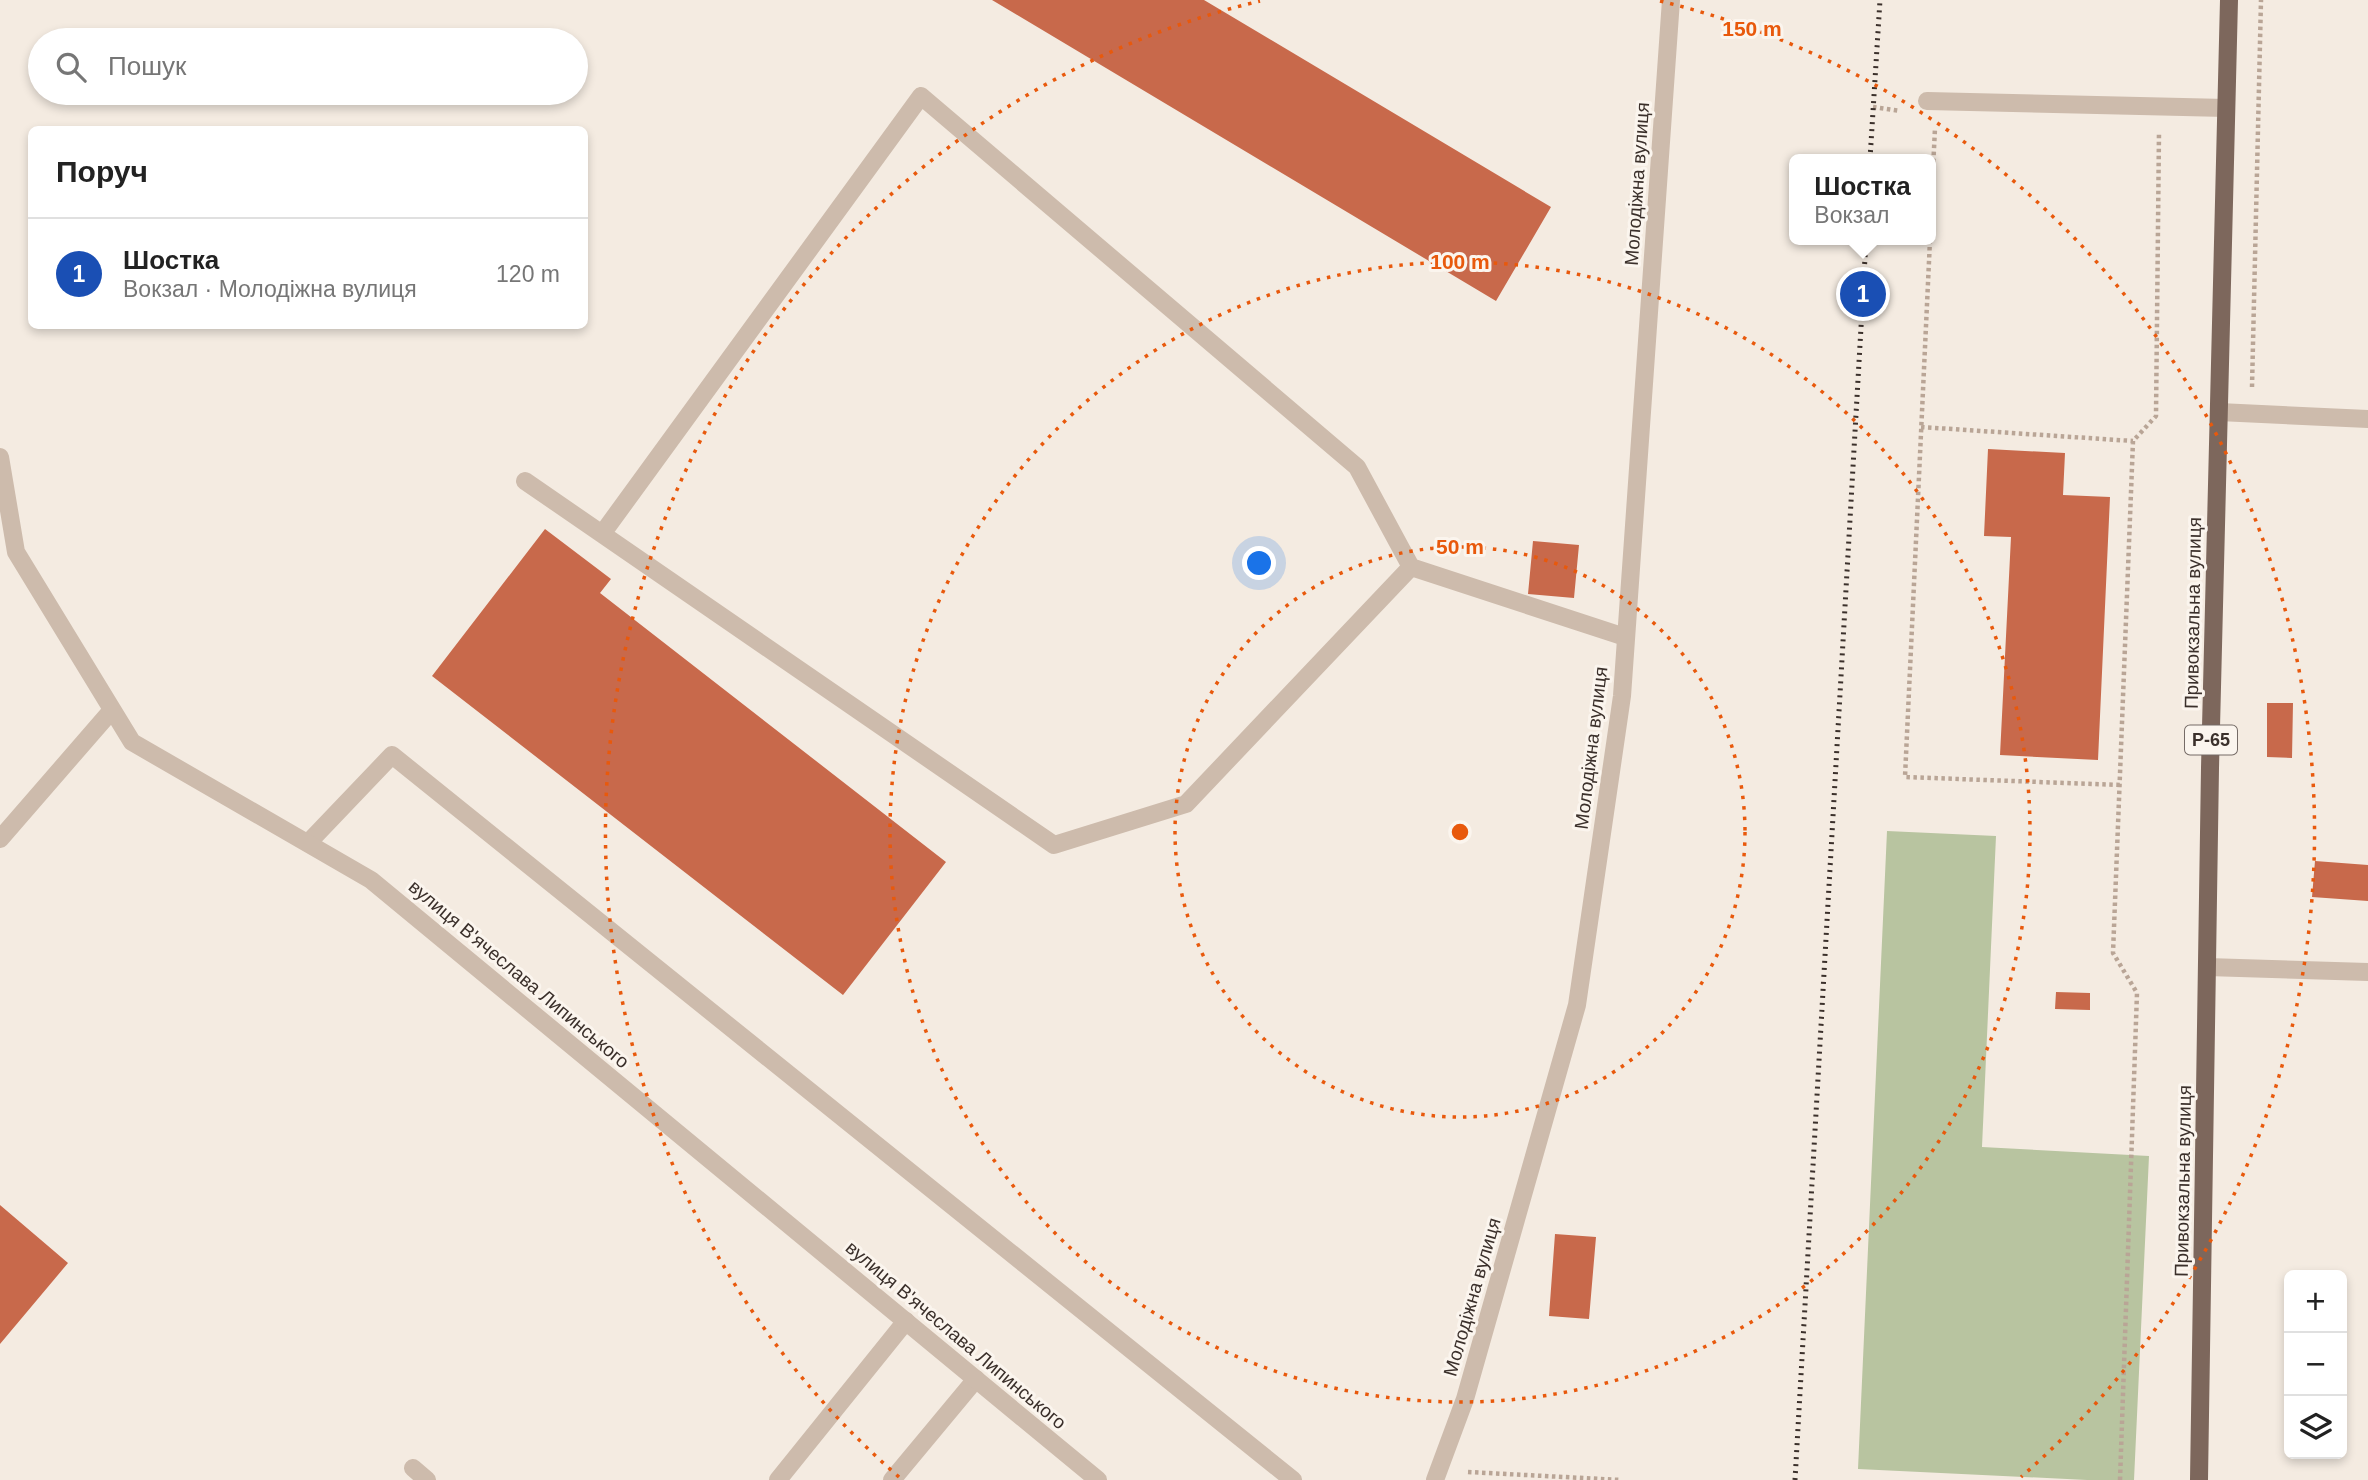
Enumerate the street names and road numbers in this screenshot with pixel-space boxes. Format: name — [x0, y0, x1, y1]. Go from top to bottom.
street label: Молодіжна вулиця — [1621, 102, 1653, 266]
street label: Привокзальна вулиця — [2181, 517, 2205, 709]
street label: Молодіжна вулиця — [1571, 666, 1611, 830]
road number: Р-65 — [2185, 726, 2237, 754]
street label: вулиця В'ячеслава Липинського — [405, 876, 633, 1072]
street label: Привокзальна вулиця — [2171, 1085, 2195, 1277]
street label: Молодіжна вулиця — [1439, 1215, 1505, 1379]
street label: вулиця В'ячеслава Липинського — [842, 1237, 1070, 1433]

